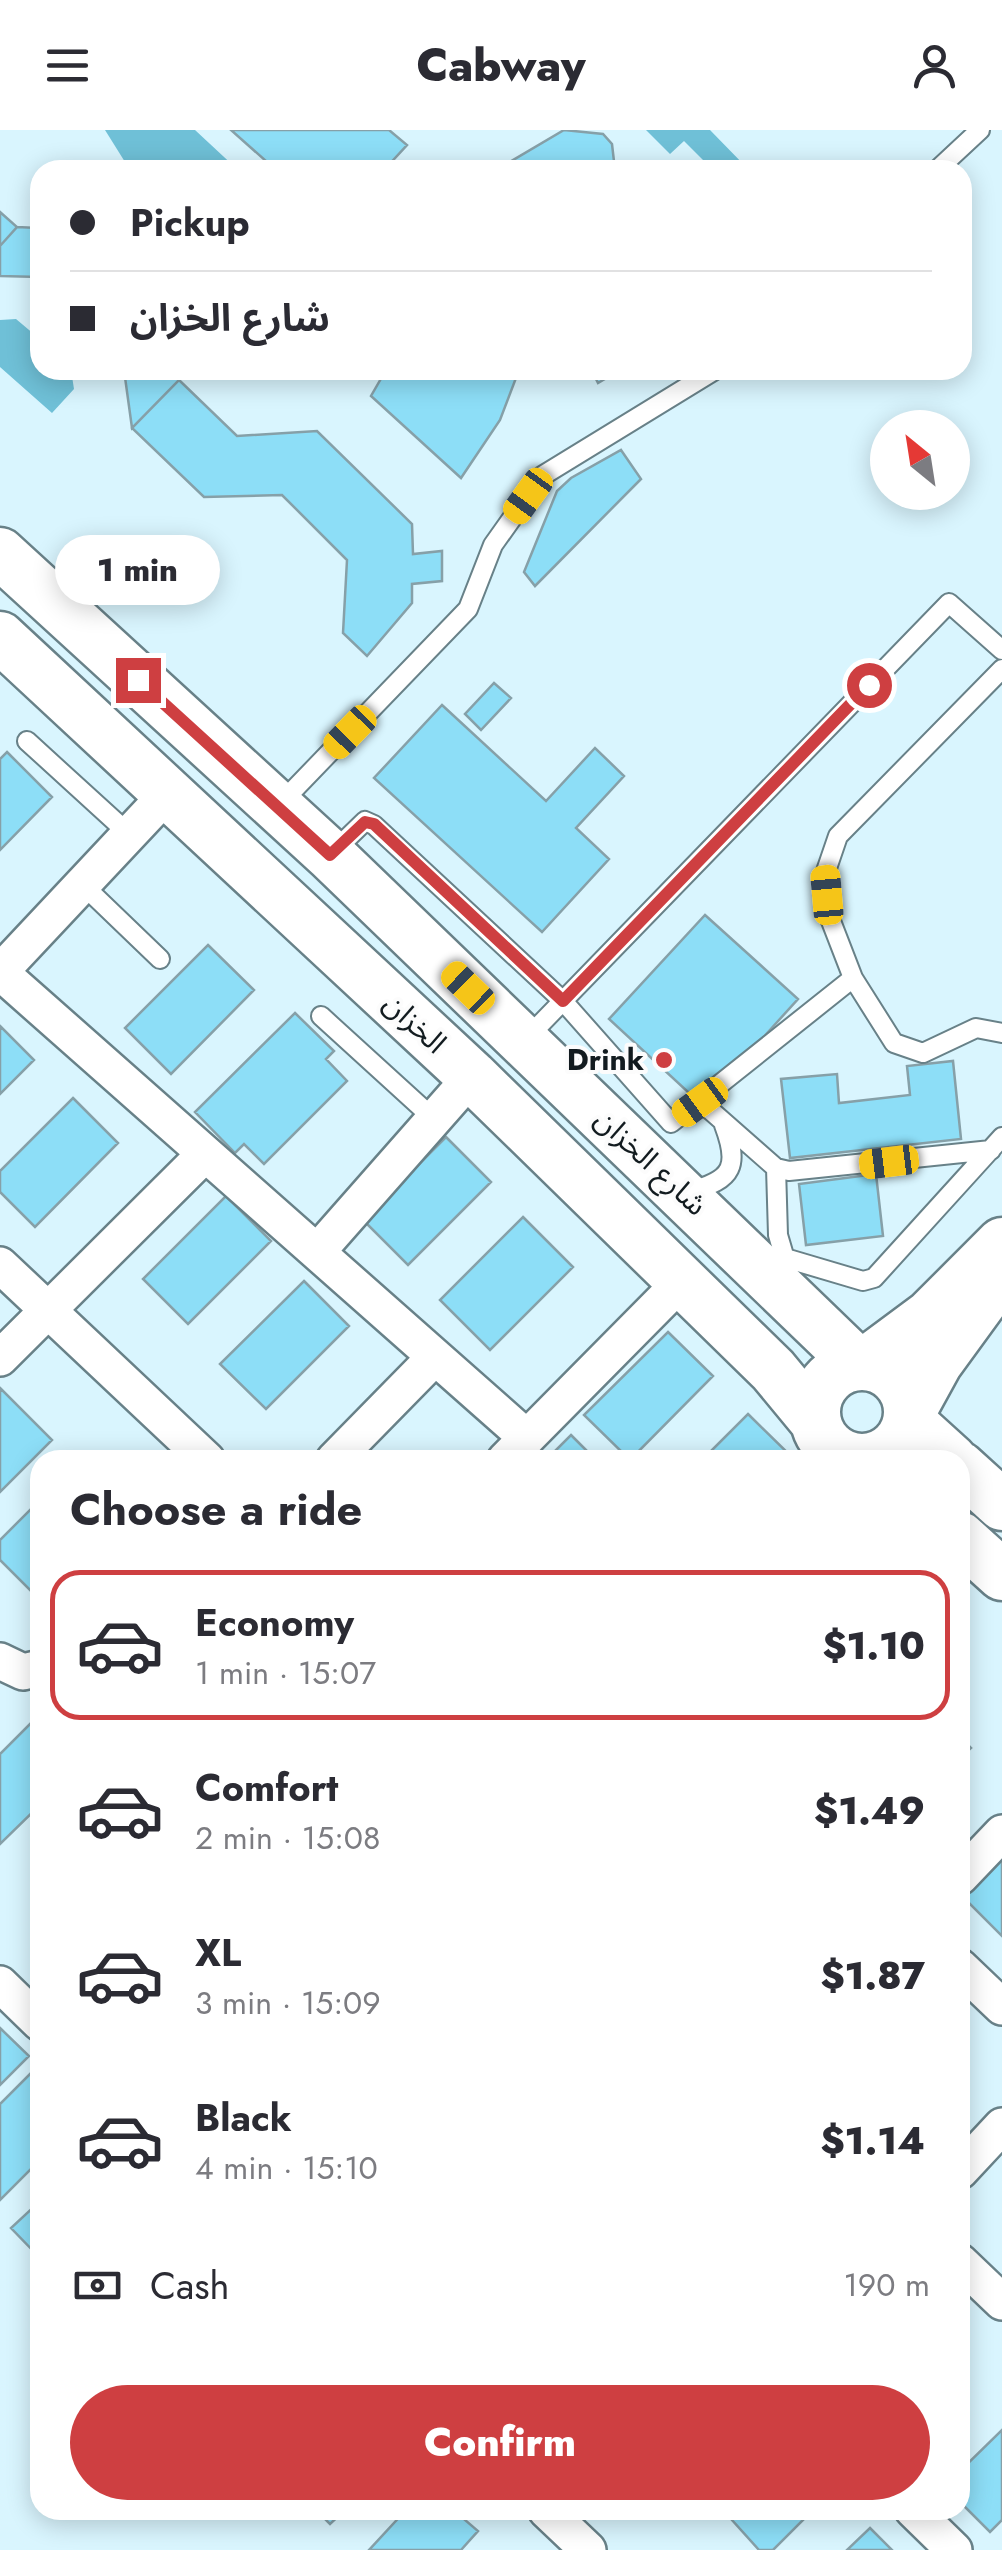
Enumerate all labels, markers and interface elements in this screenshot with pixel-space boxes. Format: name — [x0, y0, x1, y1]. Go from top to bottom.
text: Cabway — [416, 33, 586, 98]
icon: menu — [40, 38, 95, 93]
icon: person — [907, 38, 962, 93]
text: Pickup — [130, 195, 250, 250]
text: شارع الخزان — [130, 290, 330, 345]
north arrow — [870, 410, 970, 510]
map controls — [870, 410, 970, 510]
car — [498, 463, 558, 529]
callout: 1 min — [56, 535, 220, 605]
text: 1 min — [97, 547, 178, 593]
route end — [116, 658, 161, 703]
route start — [847, 663, 892, 708]
car — [318, 700, 382, 764]
car — [809, 864, 845, 926]
car — [436, 956, 500, 1020]
street label: الخزان — [374, 982, 457, 1063]
place label: Drink — [567, 1038, 645, 1081]
marker: Drink — [653, 1049, 675, 1071]
car — [667, 1072, 733, 1132]
street label: شارع الخزان — [585, 1098, 717, 1226]
car — [857, 1143, 921, 1181]
text: Choose a ride — [70, 1477, 362, 1542]
text: Economy — [195, 1595, 354, 1650]
icon: car — [75, 1600, 165, 1690]
text: $1.10 — [822, 1618, 925, 1673]
text: 1 min · 15:07 — [195, 1650, 376, 1696]
text: Comfort — [195, 1760, 338, 1815]
icon: car — [75, 1765, 165, 1855]
text: $1.49 — [814, 1783, 925, 1838]
text: 2 min · 15:08 — [195, 1815, 380, 1861]
text: XL — [195, 1925, 241, 1980]
icon: car — [75, 1930, 165, 2020]
text: $1.87 — [820, 1948, 925, 2003]
text: 3 min · 15:09 — [195, 1980, 381, 2026]
text: Black — [195, 2090, 292, 2145]
icon: car — [75, 2095, 165, 2185]
text: $1.14 — [821, 2113, 925, 2168]
text: 4 min · 15:10 — [195, 2145, 378, 2191]
icon: cash — [70, 2258, 125, 2313]
text: Cash — [150, 2258, 230, 2313]
text: 190 m — [843, 2262, 930, 2308]
button: Confirm — [70, 2385, 930, 2500]

